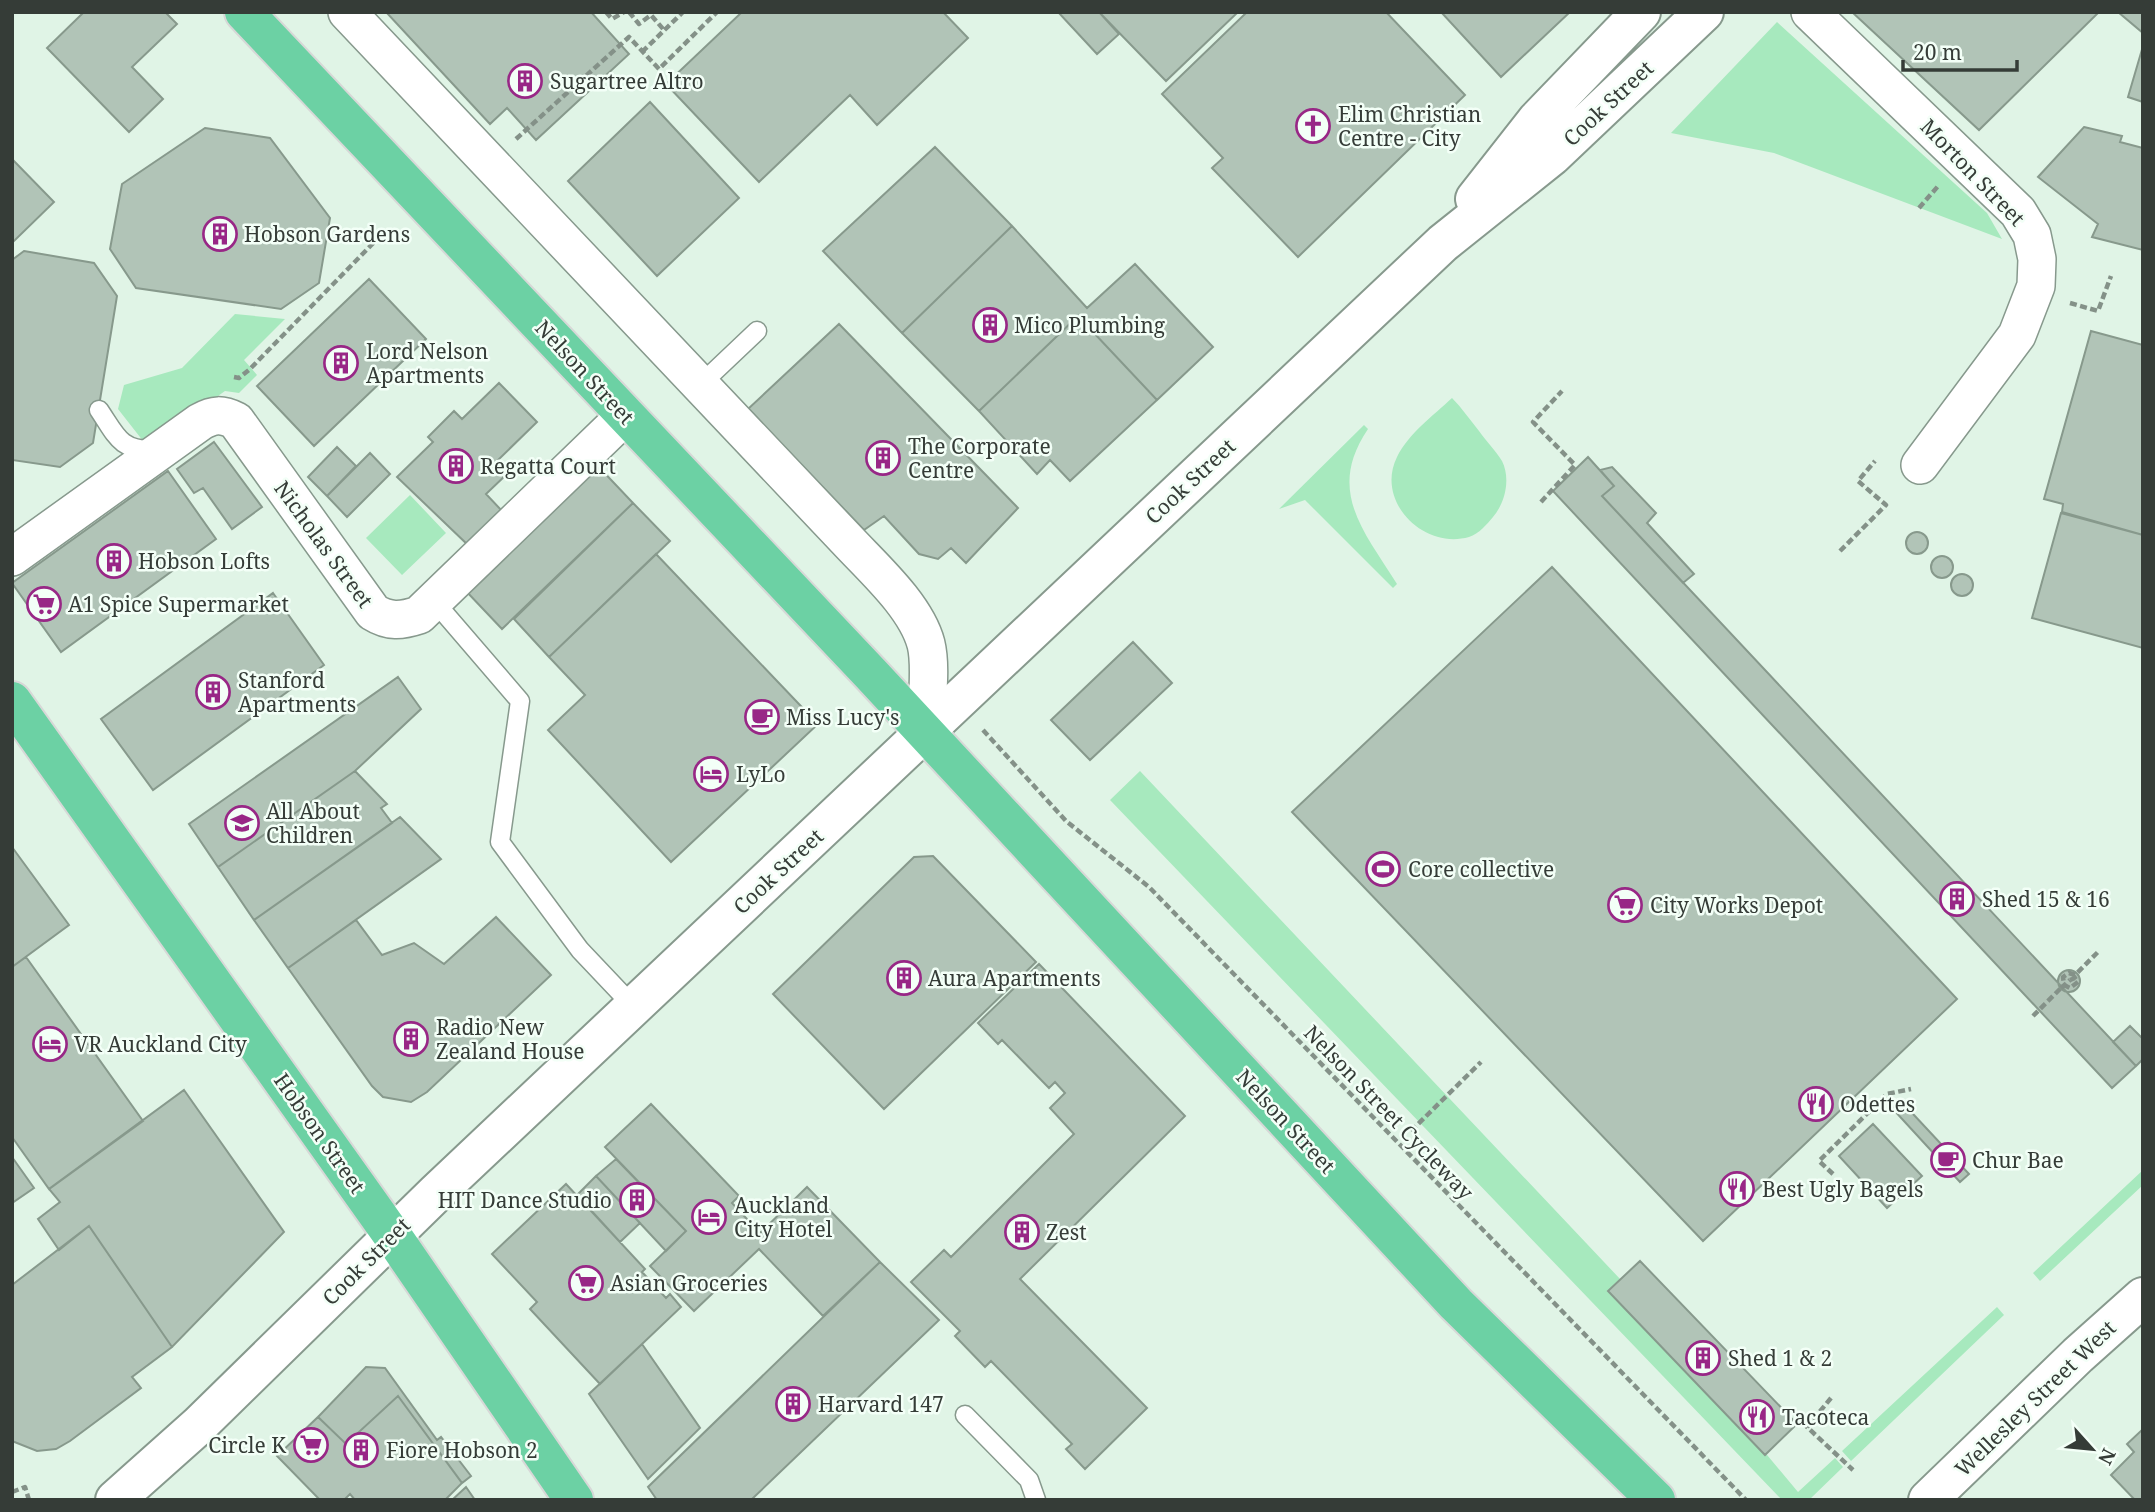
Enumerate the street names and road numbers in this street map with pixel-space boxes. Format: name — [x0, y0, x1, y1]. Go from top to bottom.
street label: Cook Street — [1557, 54, 1659, 152]
street label: Morton Street — [1915, 112, 2031, 232]
street label: Nelson Street — [529, 314, 641, 430]
street label: Cook Street — [1139, 432, 1241, 530]
street label: Nicholas Street — [268, 475, 380, 613]
street label: Cook Street — [727, 822, 829, 920]
street label: Nelson Street Cycleway — [1298, 1019, 1480, 1205]
street label: Nelson Street — [1230, 1063, 1342, 1179]
street label: Hobson Street — [268, 1067, 372, 1199]
street label: Cook Street — [316, 1211, 416, 1311]
street label: Wellesley Street West — [1948, 1314, 2122, 1482]

